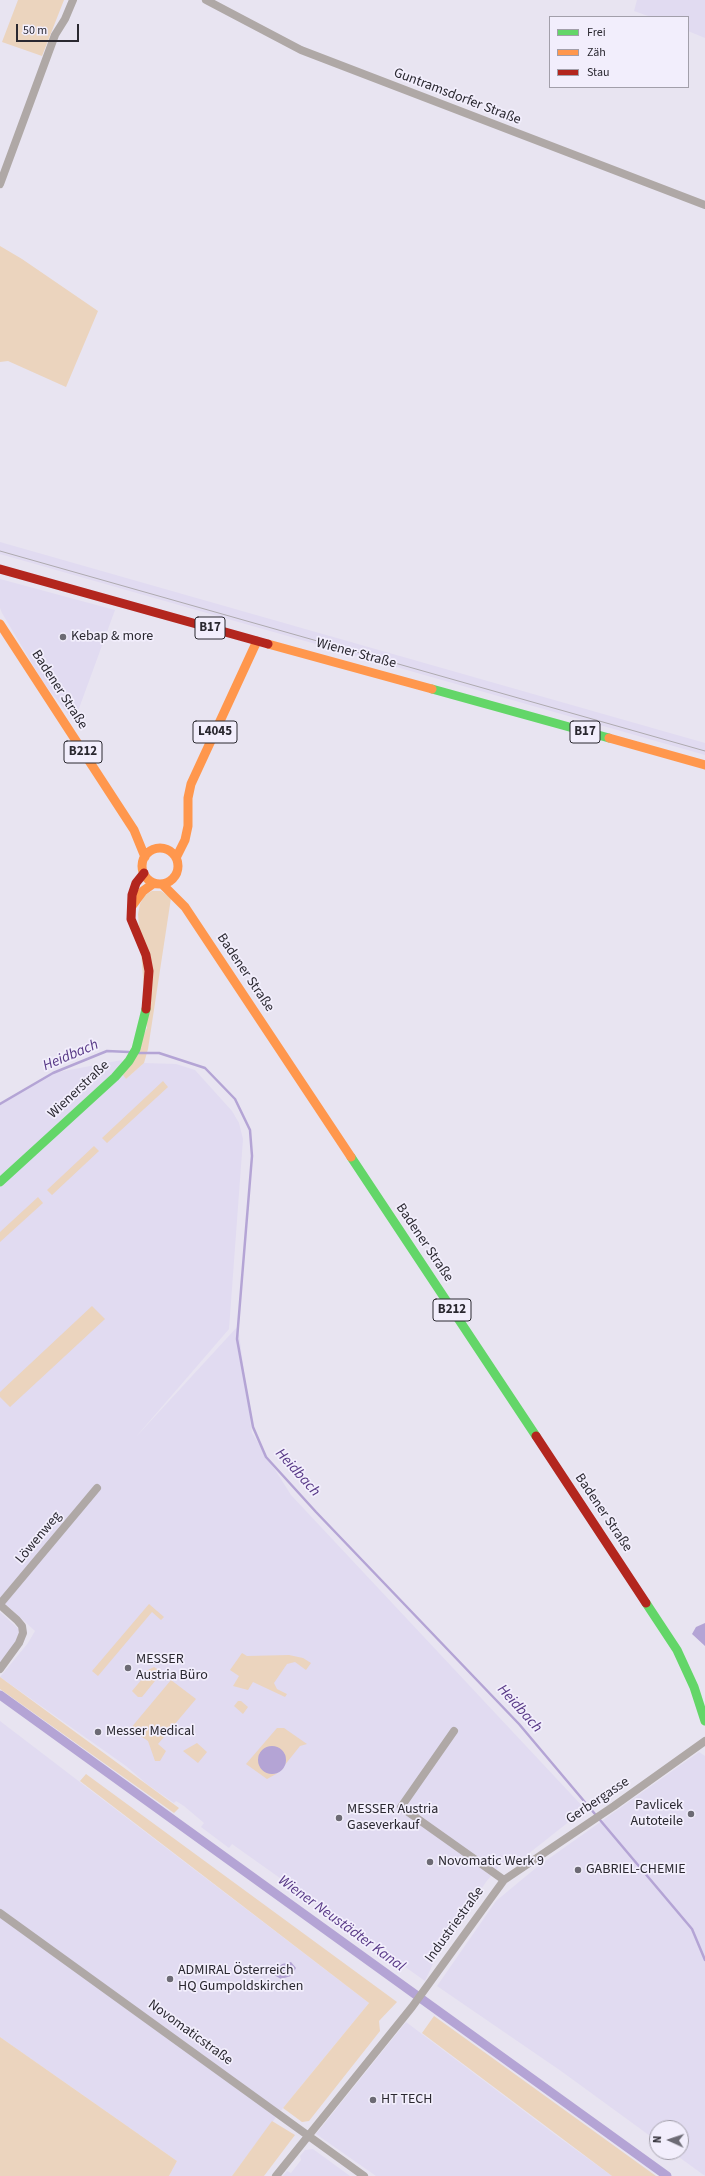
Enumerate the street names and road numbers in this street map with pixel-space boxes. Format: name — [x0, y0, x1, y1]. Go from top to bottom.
street label: Guntramsdorfer Straße — [391, 65, 523, 129]
road number: B17 — [195, 617, 225, 639]
street label: Wiener Straße — [314, 635, 398, 673]
street label: Badener Straße — [27, 647, 91, 733]
road number: L4045 — [193, 721, 237, 743]
road number: B17 — [570, 721, 600, 743]
road number: B212 — [64, 741, 102, 763]
street label: Badener Straße — [213, 931, 277, 1015]
street label: Wienerstraße — [45, 1057, 113, 1123]
street label: Badener Straße — [392, 1201, 456, 1285]
road number: B212 — [433, 1299, 471, 1321]
street label: Badener Straße — [571, 1471, 635, 1555]
street label: Löwenweg — [12, 1509, 66, 1567]
street label: Gerbergasse — [563, 1774, 633, 1828]
street label: Industriestraße — [422, 1884, 488, 1966]
street label: Novomaticstraße — [144, 1997, 236, 2069]

